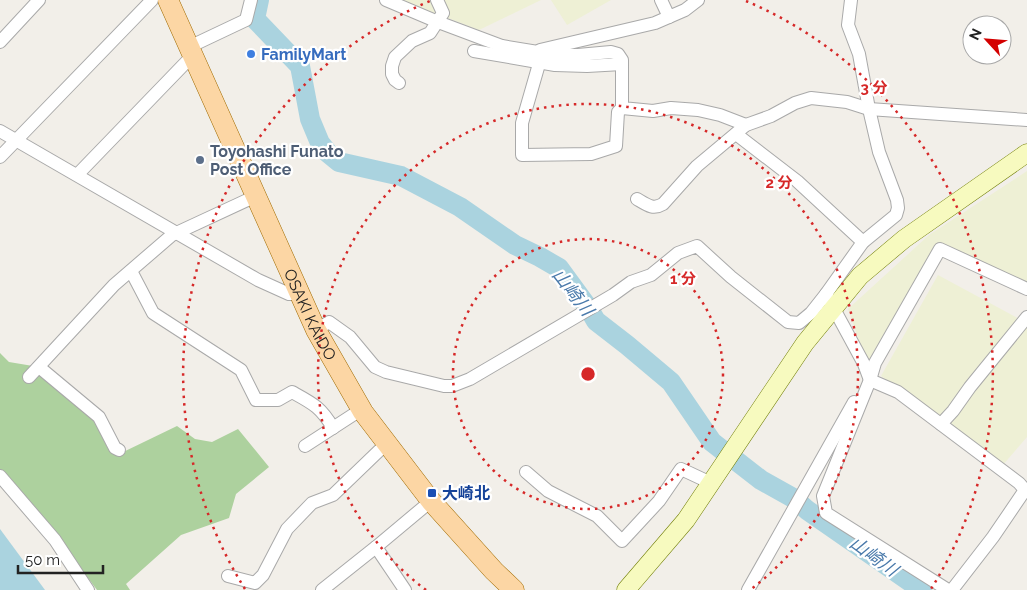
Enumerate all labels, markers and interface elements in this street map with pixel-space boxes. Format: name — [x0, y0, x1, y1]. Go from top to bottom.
north arrow — [962, 15, 1012, 65]
text: N — [966, 26, 985, 43]
place label: FamilyMart — [261, 45, 346, 64]
marker: FamilyMart — [245, 48, 257, 60]
text: 3 分 — [861, 79, 887, 97]
place label: Toyohashi Funato Post Office — [210, 142, 344, 179]
marker: Toyohashi Funato Post Office — [194, 154, 206, 166]
text: 2 分 — [765, 174, 793, 192]
water label: 山崎川 — [548, 264, 599, 321]
street label: OSAKI KAIDO — [280, 266, 341, 363]
text: 1 分 — [670, 270, 696, 288]
centre of rings — [579, 365, 597, 383]
place label: 大崎北 — [442, 484, 490, 503]
marker: 大崎北 — [426, 487, 438, 499]
water label: 山崎川 — [846, 532, 904, 582]
scale bar — [18, 542, 102, 574]
text: 50 m — [25, 551, 60, 569]

